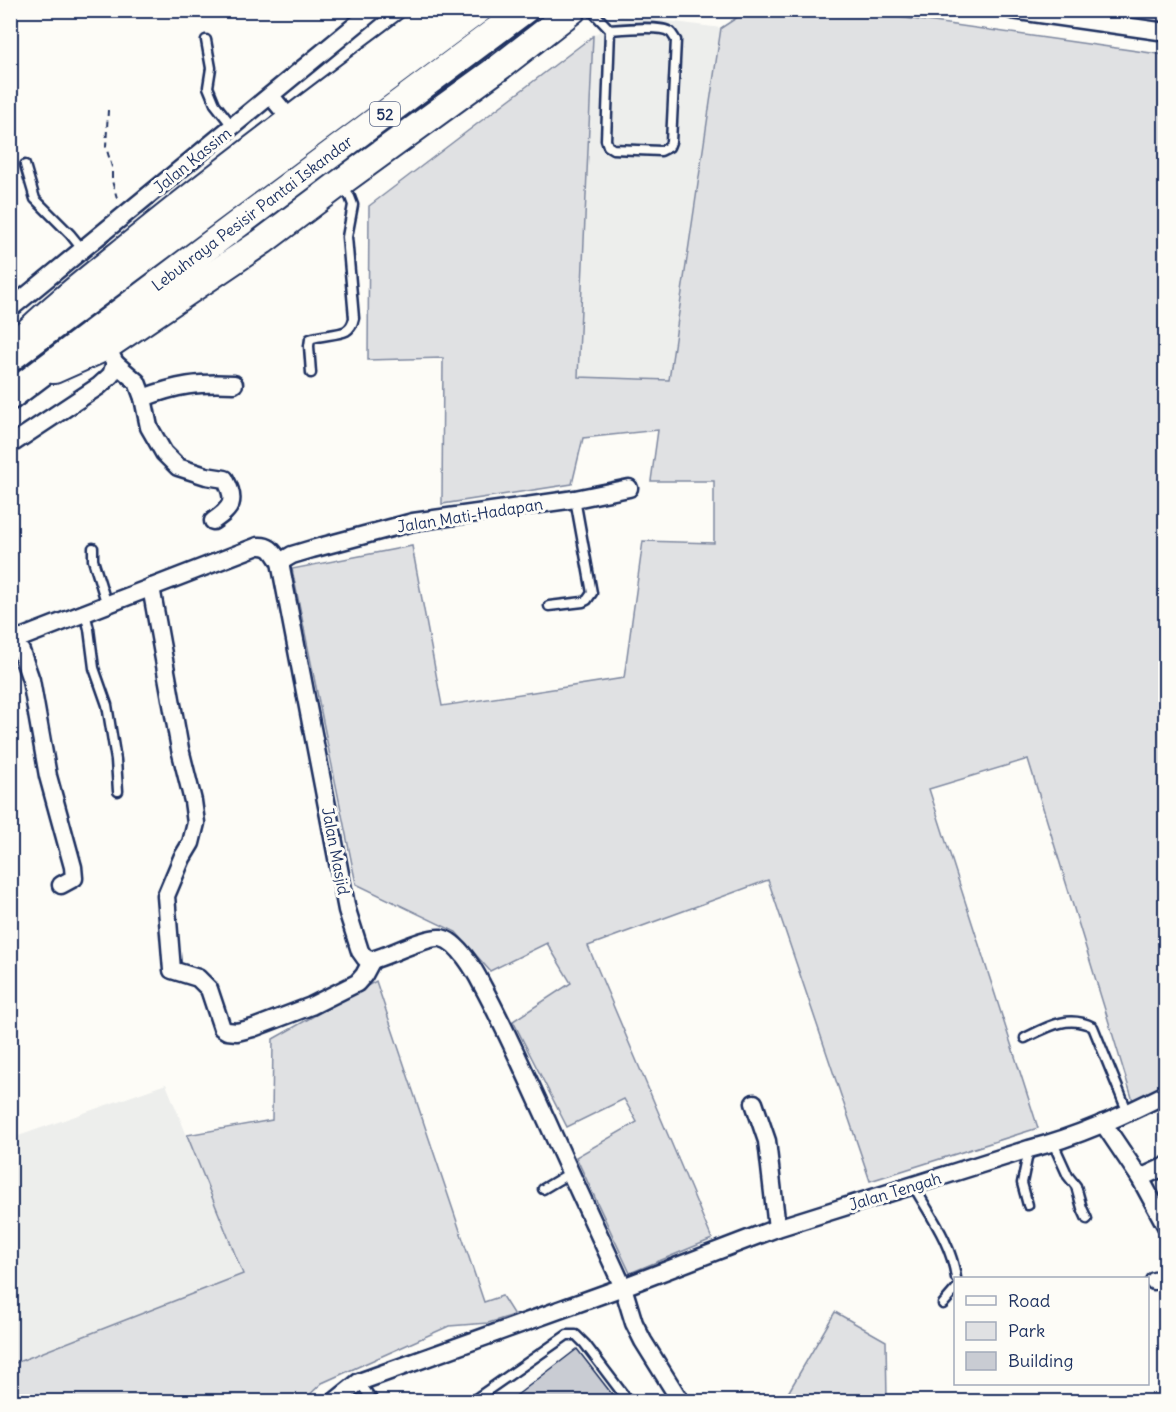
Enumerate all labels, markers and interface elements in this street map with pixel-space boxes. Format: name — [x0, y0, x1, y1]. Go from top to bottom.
road number: 52 — [370, 102, 400, 126]
street label: Jalan Kassim — [149, 123, 235, 197]
street label: Lebuhraya Pesisir Pantai Iskandar — [148, 131, 357, 295]
street label: Jalan Mati-Hadapan — [396, 494, 544, 536]
street label: Jalan Masjid — [318, 805, 354, 897]
street label: Jalan Tengah — [846, 1167, 944, 1215]
legend — [954, 1277, 1149, 1385]
text: Road — [1008, 1289, 1051, 1312]
text: Park — [1008, 1319, 1045, 1342]
text: Building — [1008, 1349, 1073, 1372]

